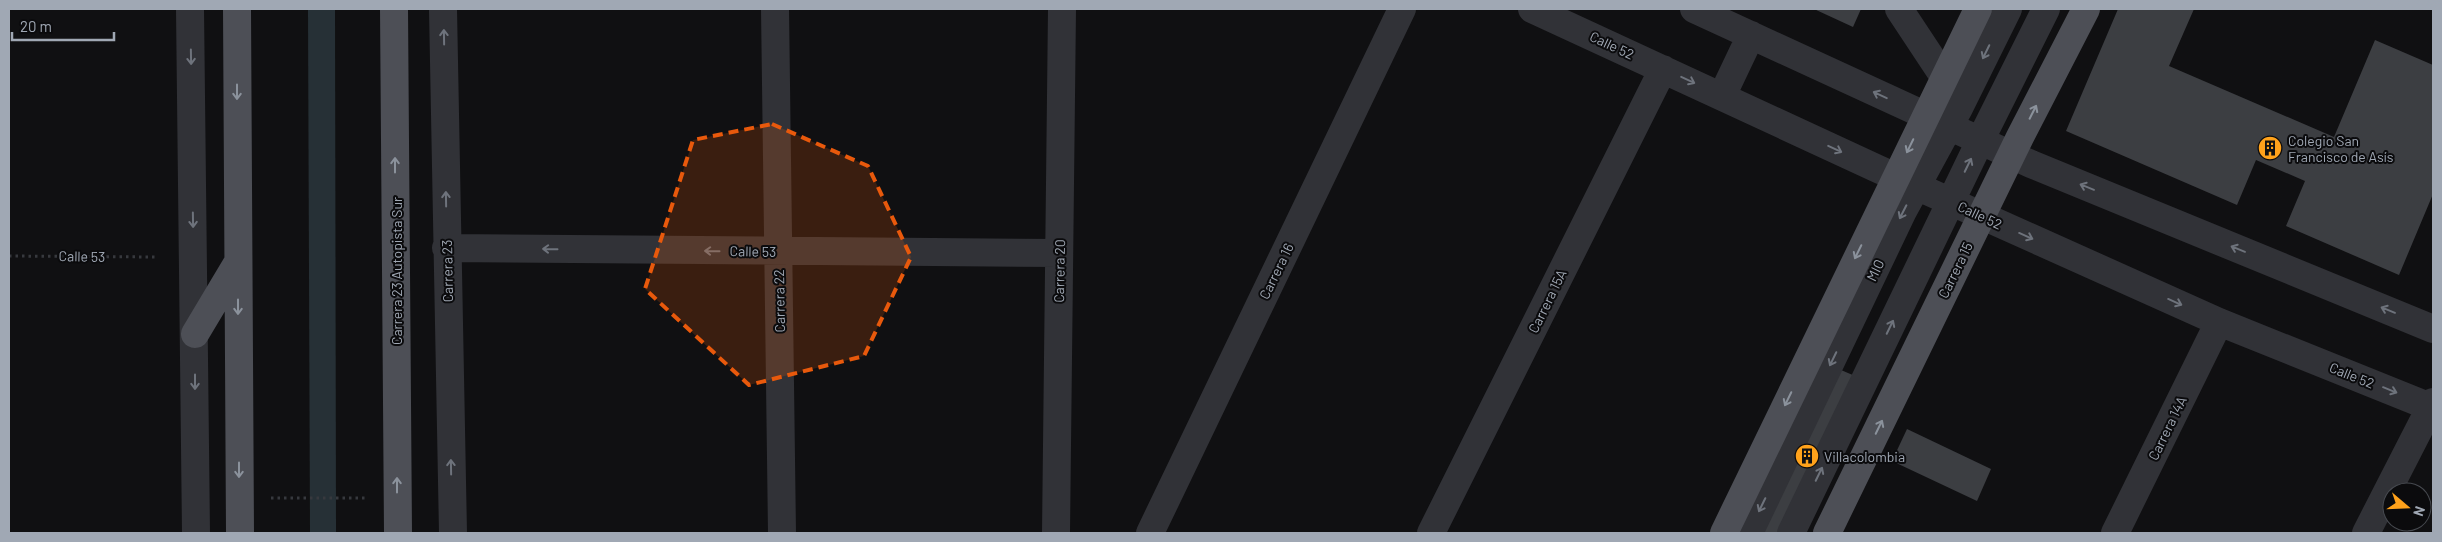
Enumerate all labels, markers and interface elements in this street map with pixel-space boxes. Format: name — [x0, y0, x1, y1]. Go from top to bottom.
scale bar — [12, 10, 115, 42]
text: 20 m — [20, 17, 52, 35]
street label: Calle 52 — [1587, 27, 1637, 63]
one-way arrow — [439, 29, 449, 45]
one-way arrow — [1981, 45, 1991, 60]
one-way arrow — [186, 49, 196, 65]
one-way arrow — [1680, 76, 1695, 86]
one-way arrow — [232, 84, 242, 100]
one-way arrow — [1873, 90, 1888, 99]
one-way arrow — [2028, 104, 2038, 119]
place label: Colegio San Francisco de Asís — [2288, 132, 2394, 165]
building icon: Colegio San Francisco de Asís — [2257, 135, 2283, 161]
one-way arrow — [1904, 138, 1914, 153]
one-way arrow — [1827, 145, 1842, 154]
one-way arrow — [390, 157, 400, 173]
one-way arrow — [1964, 158, 1973, 173]
one-way arrow — [2080, 182, 2095, 192]
one-way arrow — [441, 191, 451, 208]
street label: Carrera 23 Autopista Sur — [388, 197, 405, 345]
street label: Calle 52 — [1955, 197, 2005, 233]
one-way arrow — [1898, 204, 1907, 219]
one-way arrow — [189, 212, 198, 228]
one-way arrow — [2018, 232, 2033, 242]
street label: Carrera 23 — [438, 239, 456, 303]
street label: Carrera 20 — [1050, 239, 1068, 303]
street label: Carrera 15 — [1934, 239, 1976, 301]
street label: Carrera 16 — [1255, 240, 1297, 302]
street label: Calle 53 — [730, 242, 776, 260]
one-way arrow — [542, 244, 558, 254]
one-way arrow — [1853, 244, 1863, 259]
one-way arrow — [2231, 244, 2246, 253]
one-way arrow — [704, 246, 720, 255]
street label: Calle 53 — [59, 247, 105, 265]
street label: MIO — [1862, 256, 1888, 284]
street label: Carrera 15A — [1524, 266, 1570, 336]
street label: Carrera 22 — [770, 269, 788, 333]
one-way arrow — [2167, 298, 2182, 308]
one-way arrow — [233, 299, 243, 315]
one-way arrow — [2381, 305, 2396, 315]
one-way arrow — [1886, 320, 1895, 335]
one-way arrow — [1827, 351, 1837, 366]
street label: Calle 52 — [2327, 358, 2377, 392]
one-way arrow — [190, 374, 200, 390]
one-way arrow — [2382, 386, 2397, 396]
one-way arrow — [1783, 391, 1792, 406]
street label: Carrera 14A — [2144, 393, 2190, 463]
one-way arrow — [1874, 419, 1884, 434]
building icon: Villacolombia — [1794, 443, 1820, 469]
place label: Villacolombia — [1824, 448, 1905, 465]
one-way arrow — [446, 459, 456, 476]
one-way arrow — [234, 462, 244, 478]
one-way arrow — [1815, 466, 1825, 481]
one-way arrow — [393, 477, 402, 493]
north arrow — [2382, 482, 2432, 532]
one-way arrow — [1757, 497, 1767, 512]
text: N — [2410, 504, 2429, 519]

